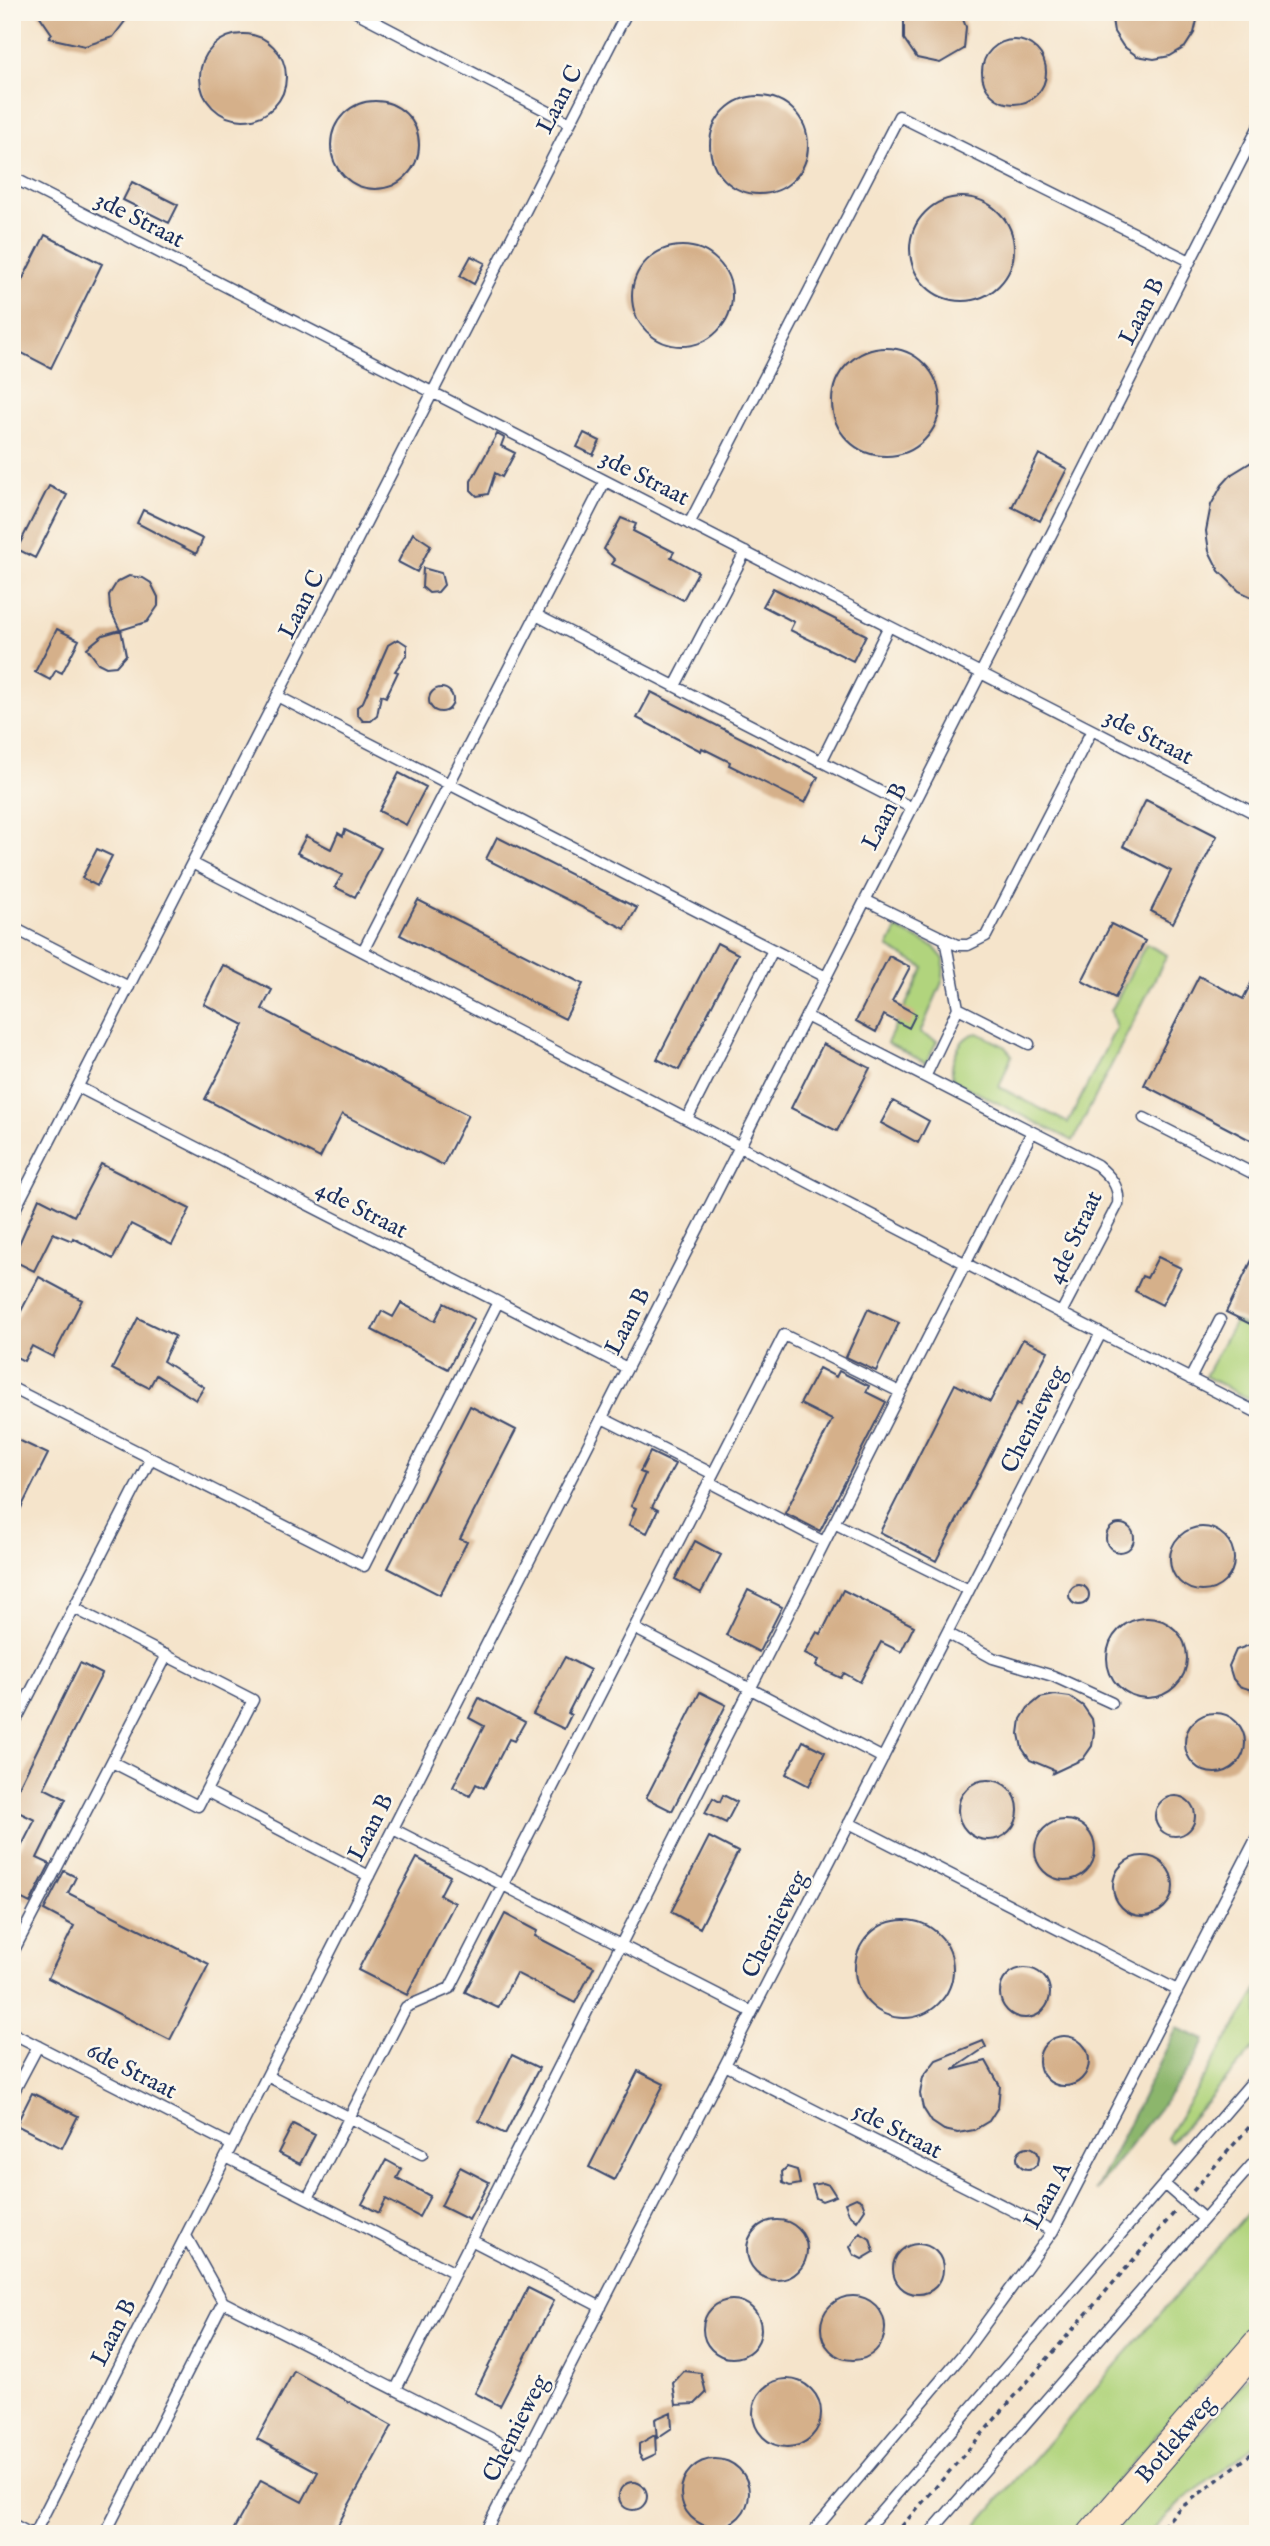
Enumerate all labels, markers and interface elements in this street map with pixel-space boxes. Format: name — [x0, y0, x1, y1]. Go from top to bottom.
street label: Laan C — [530, 60, 591, 139]
street label: 3de Straat — [89, 185, 189, 256]
street label: Laan B — [1112, 273, 1172, 351]
street label: 3de Straat — [594, 443, 694, 514]
street label: Laan C — [272, 565, 333, 644]
street label: 3de Straat — [1098, 702, 1198, 773]
street label: Laan B — [855, 778, 915, 856]
street label: 4de Straat — [310, 1174, 413, 1247]
street label: 4de Straat — [1040, 1186, 1110, 1289]
street label: Laan B — [598, 1283, 658, 1361]
street label: Chemieweg — [994, 1360, 1075, 1479]
street label: Laan B — [341, 1789, 401, 1867]
street label: Chemieweg — [735, 1865, 816, 1984]
street label: 6de Straat — [81, 2035, 182, 2107]
street label: 5de Straat — [847, 2096, 947, 2167]
street label: Laan A — [1017, 2156, 1080, 2235]
street label: Laan B — [84, 2294, 144, 2372]
street label: Chemieweg — [476, 2369, 557, 2488]
street label: Botlekweg — [1129, 2389, 1224, 2491]

